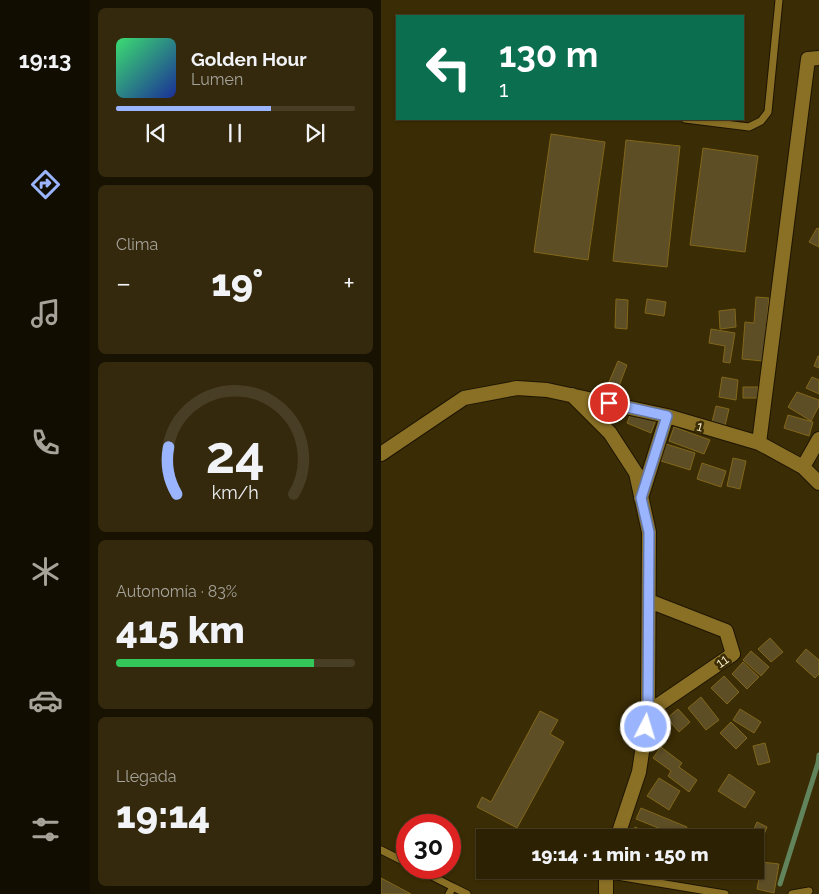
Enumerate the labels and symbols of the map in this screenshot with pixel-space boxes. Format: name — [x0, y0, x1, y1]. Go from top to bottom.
pin — [588, 382, 630, 424]
street label: 1 — [695, 417, 705, 435]
street label: 11 — [713, 651, 732, 671]
position arrow — [619, 700, 671, 752]
speed limit sign: 30 — [396, 814, 461, 879]

